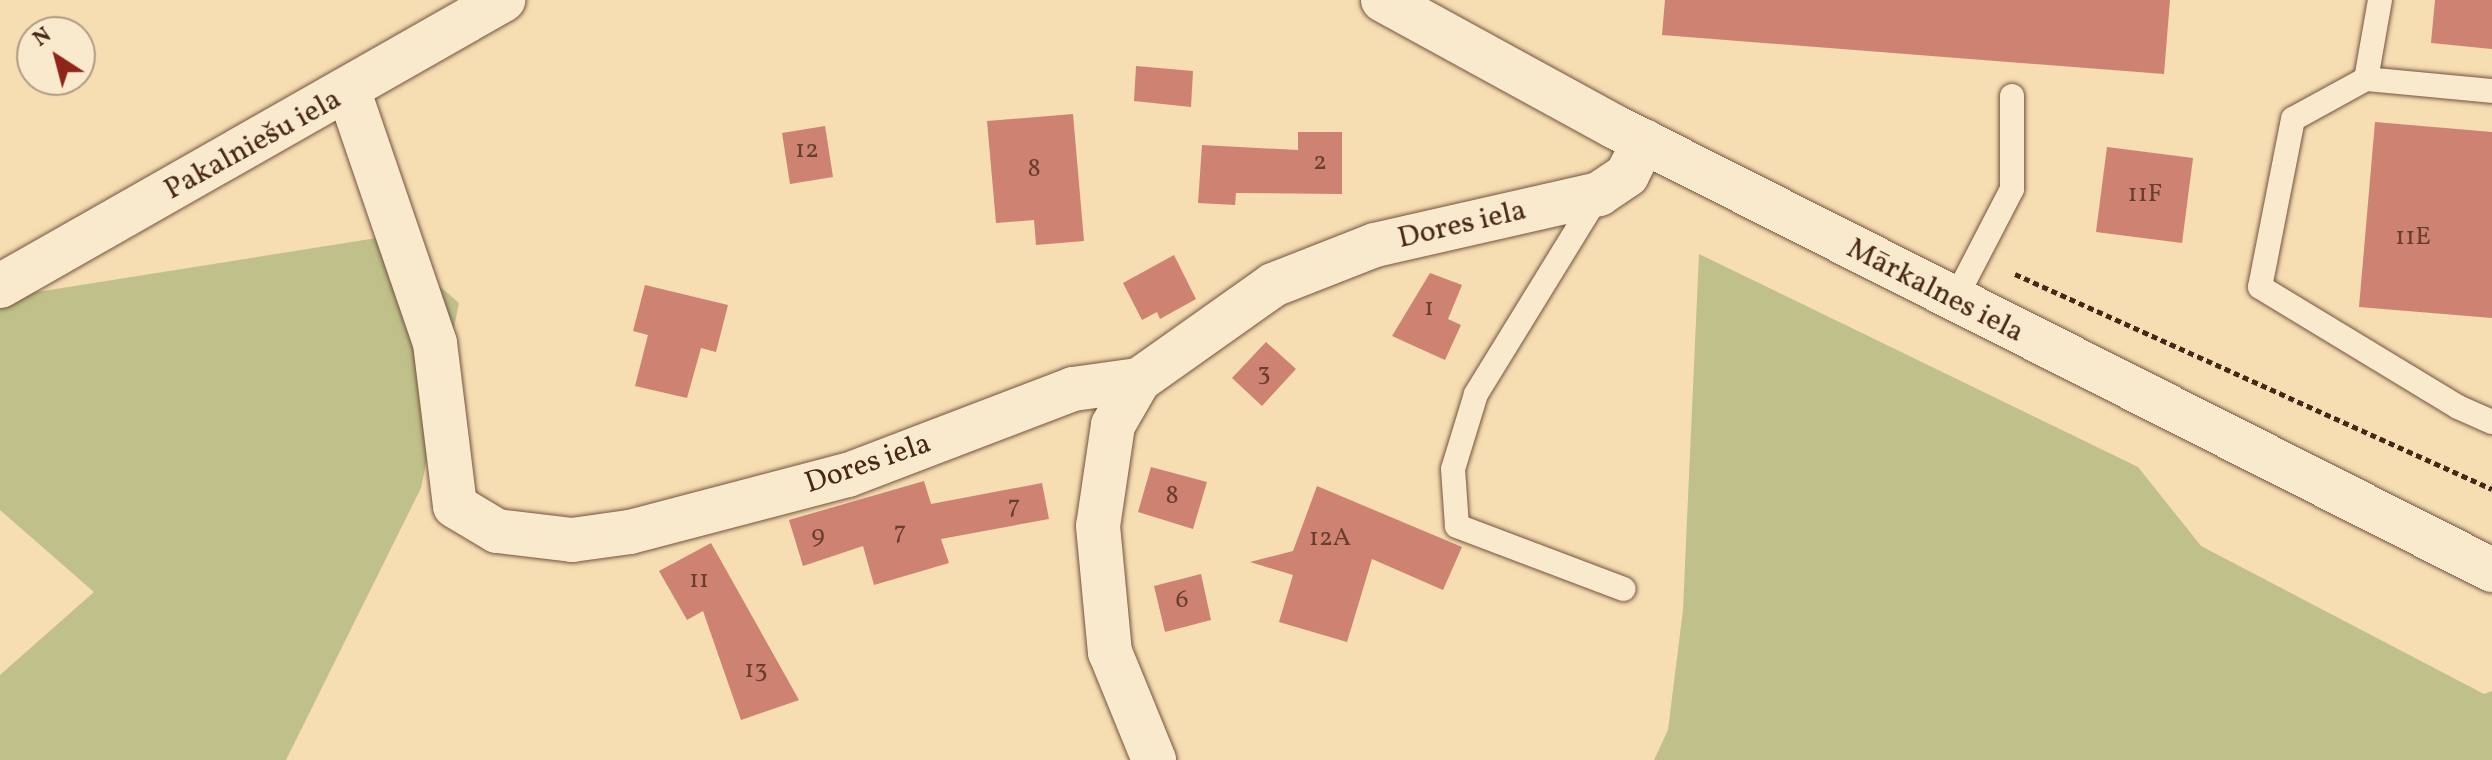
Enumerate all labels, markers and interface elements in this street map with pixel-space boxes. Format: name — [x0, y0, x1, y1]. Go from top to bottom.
north arrow — [16, 16, 96, 96]
text: N — [27, 21, 58, 55]
street label: Pakalniešu iela — [158, 82, 348, 208]
house number: 12 — [795, 135, 819, 167]
house number: 2 — [1313, 147, 1327, 179]
house number: 8 — [1027, 154, 1041, 186]
house number: 11F — [2128, 179, 2162, 211]
street label: Dores iela — [1394, 193, 1530, 257]
house number: 11E — [2395, 222, 2431, 254]
street label: Mārkalnes iela — [1840, 231, 2030, 351]
house number: 1 — [1424, 293, 1434, 325]
house number: 3 — [1257, 358, 1271, 390]
street label: Dores iela — [800, 426, 936, 502]
house number: 8 — [1165, 481, 1179, 513]
house number: 7 — [1008, 491, 1020, 523]
house number: 7 — [894, 517, 906, 549]
house number: 9 — [811, 520, 825, 552]
house number: 12A — [1309, 523, 1351, 555]
house number: 11 — [689, 565, 709, 597]
house number: 6 — [1175, 585, 1189, 617]
house number: 13 — [744, 655, 768, 687]

